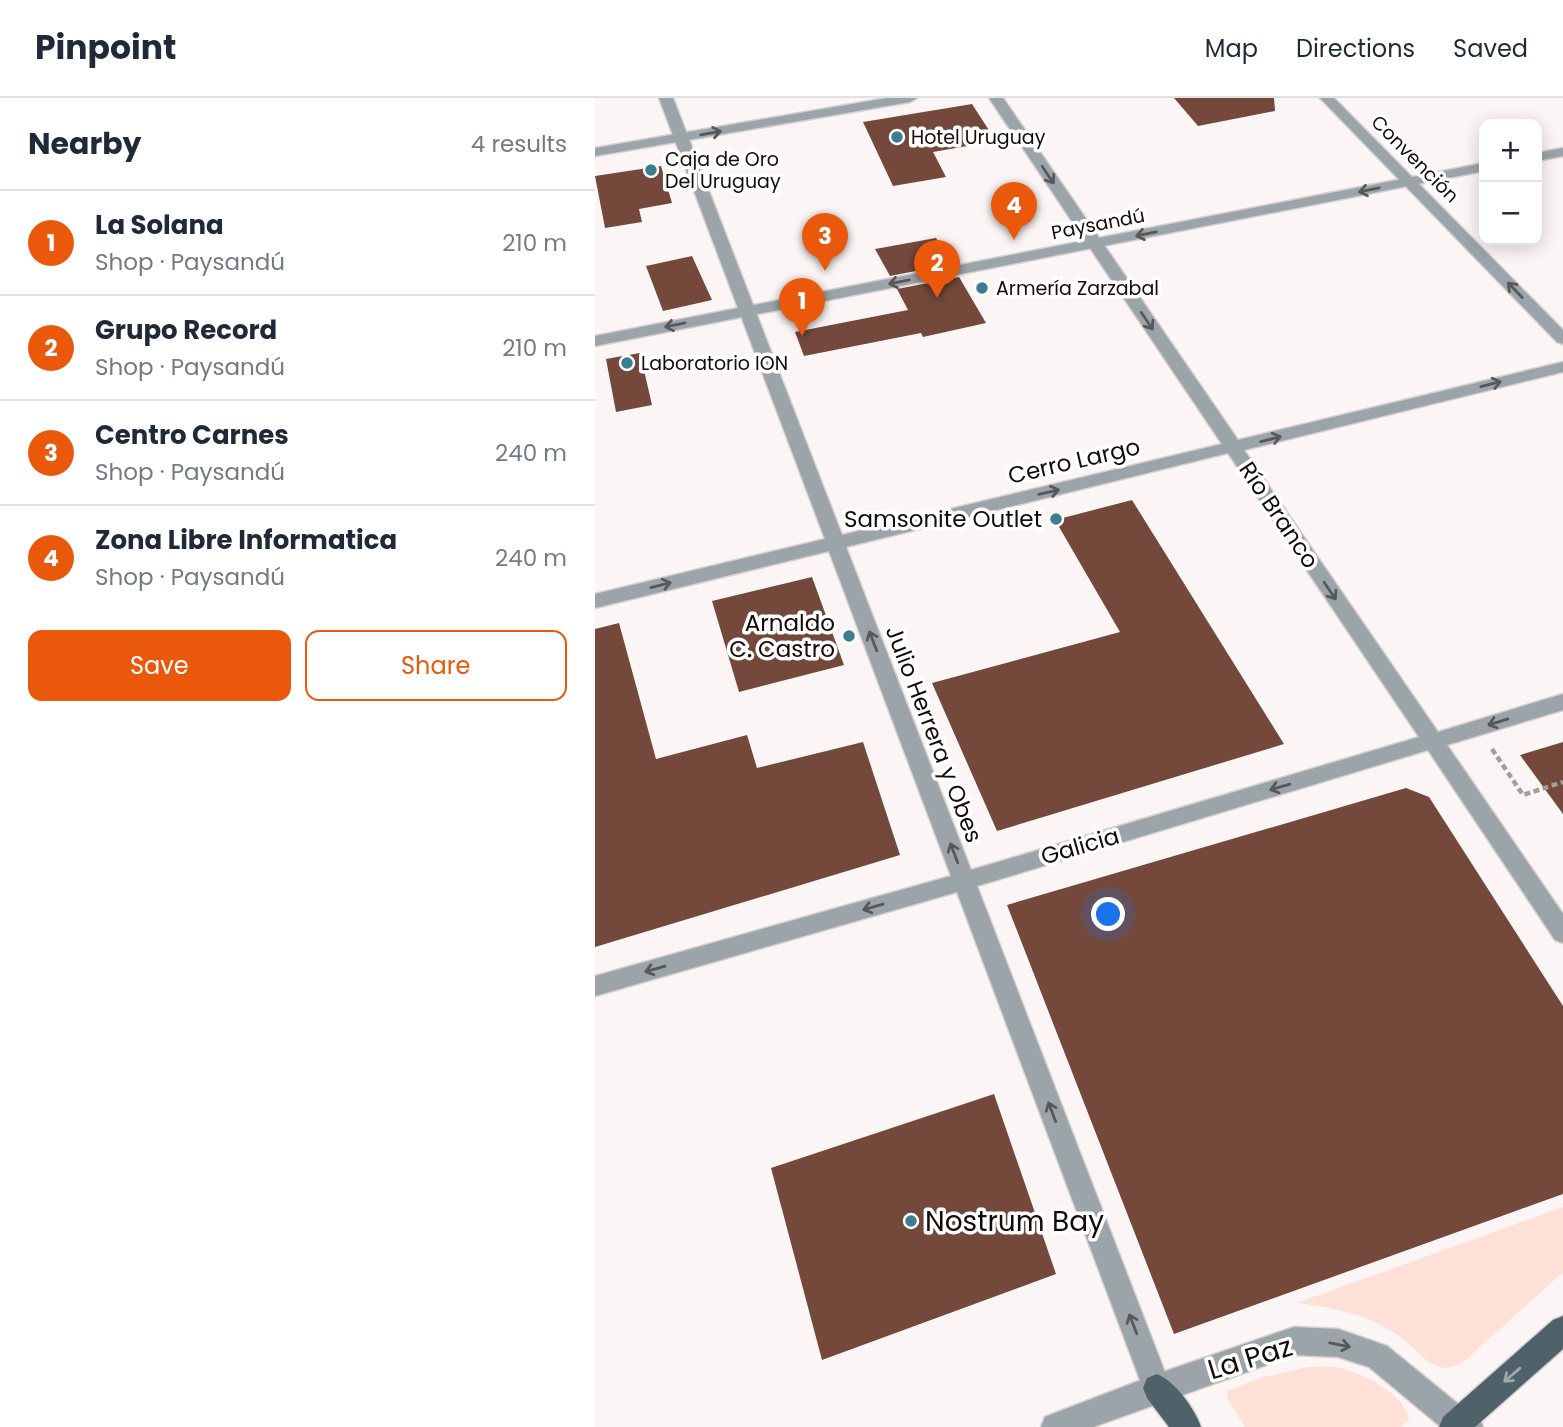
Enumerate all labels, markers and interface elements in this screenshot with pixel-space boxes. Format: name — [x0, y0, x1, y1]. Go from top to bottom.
text: Pinpoint — [35, 24, 176, 71]
text: Map — [1205, 32, 1258, 65]
text: Directions — [1296, 32, 1415, 65]
text: Saved — [1453, 32, 1528, 65]
street label: Convención — [1365, 109, 1465, 209]
map controls — [1479, 119, 1542, 245]
button: + — [1479, 119, 1542, 182]
text: Nearby — [28, 122, 142, 165]
place label: Hotel Uruguay — [911, 124, 1046, 151]
one-way arrow — [699, 125, 722, 139]
text: 4 results — [471, 128, 567, 160]
marker: Hotel Uruguay — [889, 129, 905, 145]
place label: Caja de Oro Del Uruguay — [665, 146, 781, 195]
marker: Caja de Oro Del Uruguay — [643, 162, 659, 178]
one-way arrow — [1041, 165, 1055, 184]
pin: 4 — [991, 182, 1037, 240]
button: − — [1479, 182, 1542, 245]
one-way arrow — [1358, 183, 1381, 197]
street label: Paysandú — [1049, 202, 1147, 246]
text: La Solana — [95, 207, 224, 243]
pin: 3 — [802, 213, 848, 271]
text: 1 — [47, 227, 55, 259]
text: 210 m — [502, 227, 567, 259]
one-way arrow — [1135, 228, 1158, 242]
pin: 2 — [914, 240, 960, 298]
text: Shop · Paysandú — [95, 246, 285, 278]
place label: Armería Zarzabal — [996, 275, 1159, 302]
one-way arrow — [888, 276, 911, 289]
pin: 1 — [779, 278, 825, 336]
marker: Armería Zarzabal — [974, 280, 990, 296]
one-way arrow — [1507, 282, 1524, 299]
one-way arrow — [1140, 311, 1155, 330]
text: Grupo Record — [95, 312, 277, 348]
one-way arrow — [664, 319, 687, 333]
text: 2 — [44, 332, 58, 364]
text: 210 m — [502, 332, 567, 364]
place label: Laboratorio ION — [641, 350, 788, 377]
text: Shop · Paysandú — [95, 351, 285, 383]
marker: Laboratorio ION — [619, 355, 635, 371]
one-way arrow — [1479, 377, 1502, 390]
text: Centro Carnes — [95, 417, 289, 453]
street label: Cerro Largo — [1005, 430, 1143, 492]
one-way arrow — [1259, 432, 1281, 445]
text: 3 — [44, 437, 58, 469]
text: 240 m — [495, 437, 567, 469]
street label: Río Branco — [1232, 455, 1326, 575]
text: Shop · Paysandú — [95, 456, 285, 488]
one-way arrow — [1037, 485, 1060, 498]
place label: Samsonite Outlet — [844, 503, 1042, 535]
marker: Samsonite Outlet — [1048, 511, 1064, 527]
text: Zona Libre Informatica — [95, 522, 397, 558]
text: 4 — [43, 542, 59, 574]
text: 240 m — [495, 542, 567, 574]
text: Shop · Paysandú — [95, 561, 285, 593]
one-way arrow — [649, 578, 672, 591]
one-way arrow — [1323, 580, 1337, 600]
place label: Arnaldo C. Castro — [729, 607, 835, 665]
street label: Julio Herrera y Obes — [878, 621, 990, 847]
marker: Arnaldo C. Castro — [841, 628, 857, 644]
button: Save — [28, 630, 291, 701]
button: Share — [305, 630, 567, 701]
one-way arrow — [865, 630, 878, 652]
one-way arrow — [1487, 716, 1509, 729]
one-way arrow — [1269, 782, 1291, 795]
street label: Galicia — [1037, 820, 1123, 872]
one-way arrow — [946, 843, 959, 865]
your location — [1091, 897, 1125, 931]
one-way arrow — [863, 901, 885, 914]
one-way arrow — [644, 963, 666, 976]
one-way arrow — [1045, 1101, 1057, 1123]
place label: Nostrum Bay — [925, 1202, 1104, 1241]
marker: Nostrum Bay — [903, 1213, 919, 1229]
one-way arrow — [1126, 1314, 1139, 1336]
street label: La Paz — [1203, 1327, 1297, 1389]
one-way arrow — [1328, 1339, 1351, 1353]
one-way arrow — [1503, 1367, 1521, 1383]

